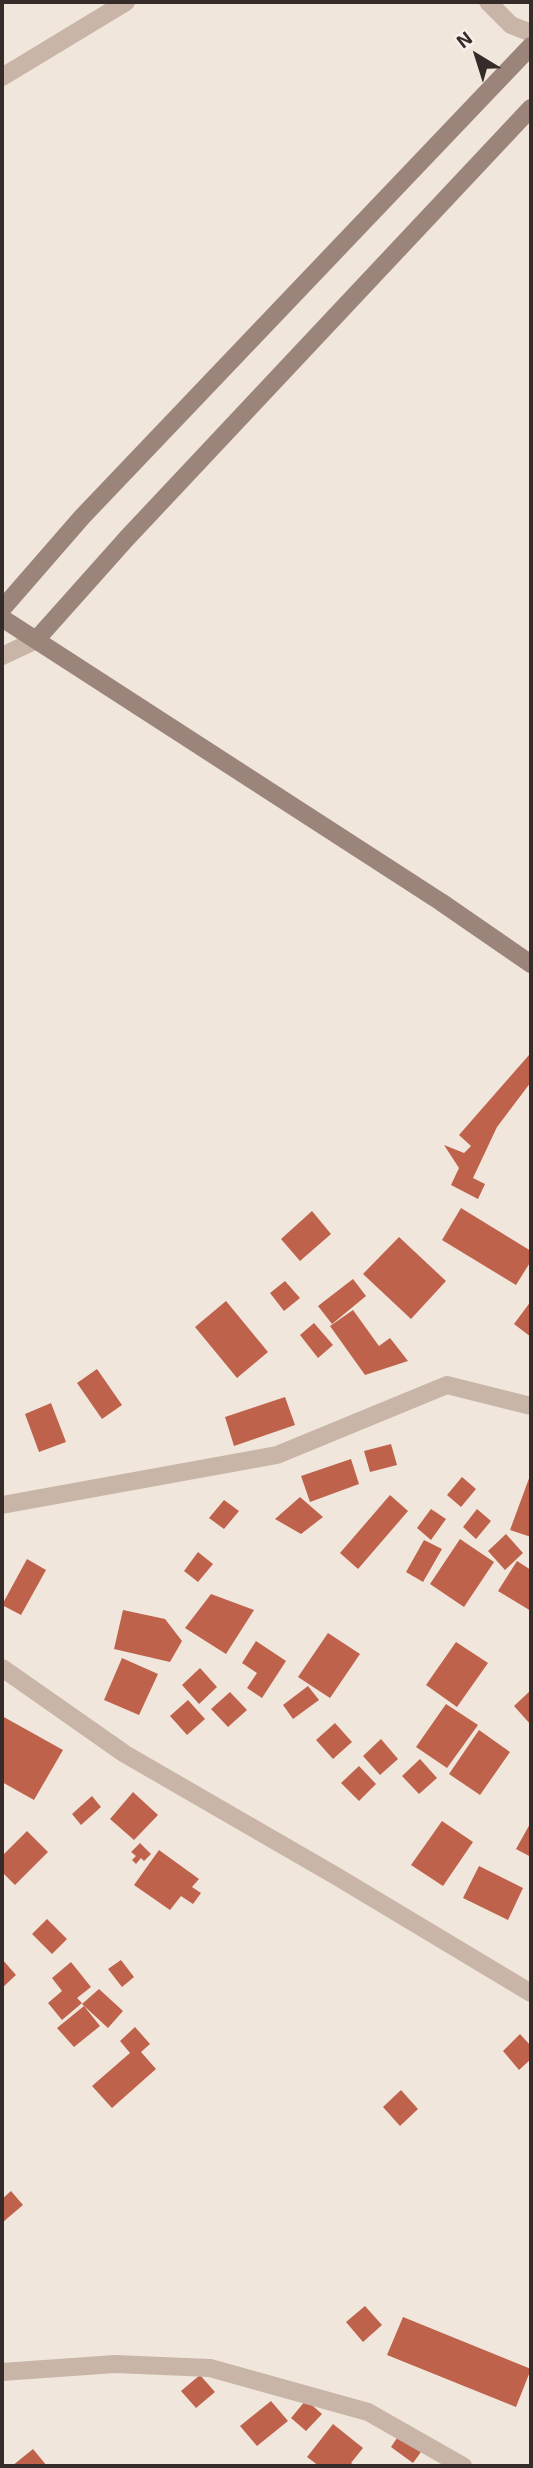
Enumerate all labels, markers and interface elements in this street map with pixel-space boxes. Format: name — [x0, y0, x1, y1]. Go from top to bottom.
north arrow — [442, 21, 512, 91]
text: N — [451, 26, 476, 52]

